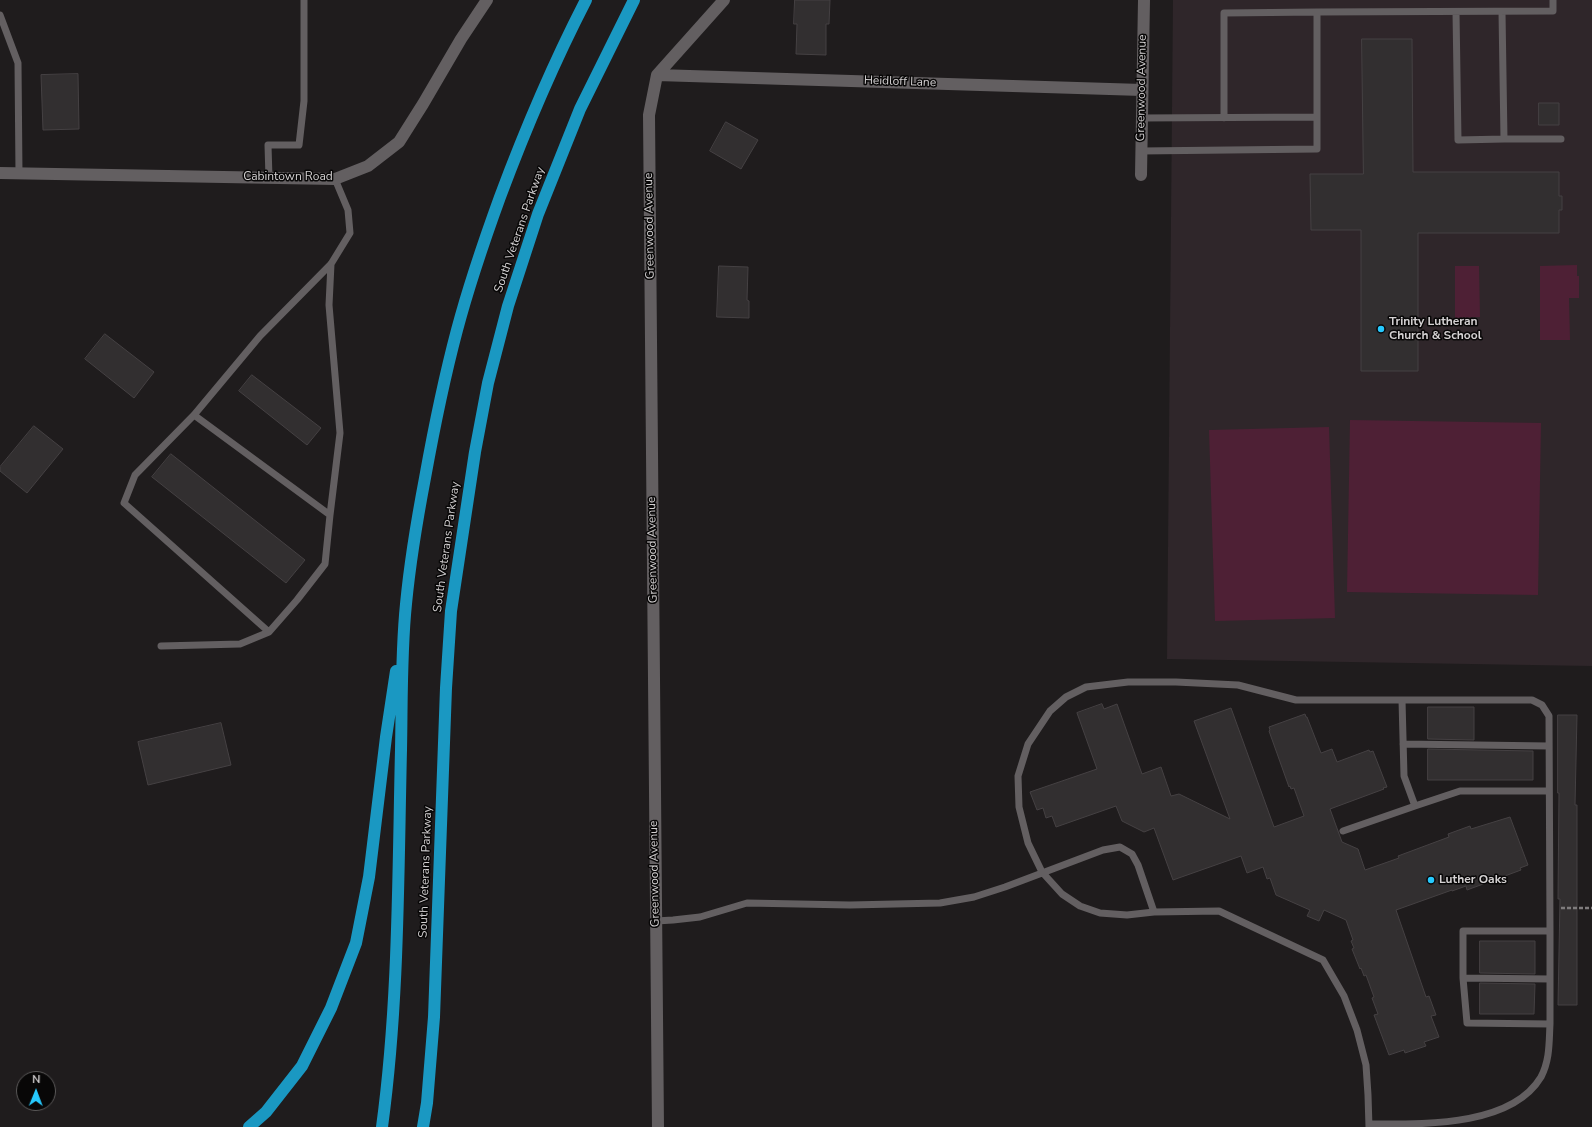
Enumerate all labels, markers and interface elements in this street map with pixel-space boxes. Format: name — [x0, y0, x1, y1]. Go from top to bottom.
street label: Greenwood Avenue — [1134, 35, 1150, 141]
street label: Heidloff Lane — [864, 74, 936, 90]
street label: South Veterans Parkway — [492, 165, 548, 295]
street label: Cabintown Road — [243, 170, 333, 184]
street label: Greenwood Avenue — [642, 173, 658, 279]
place label: Trinity Lutheran Church & School — [1389, 315, 1482, 343]
marker: Trinity Lutheran Church & School — [1376, 324, 1386, 334]
street label: South Veterans Parkway — [431, 481, 463, 613]
street label: Greenwood Avenue — [645, 497, 661, 603]
street label: South Veterans Parkway — [417, 806, 435, 938]
street label: Greenwood Avenue — [647, 821, 663, 927]
place label: Luther Oaks — [1439, 873, 1507, 887]
marker: Luther Oaks — [1426, 875, 1436, 885]
north arrow — [16, 1071, 56, 1111]
text: N — [32, 1072, 40, 1087]

